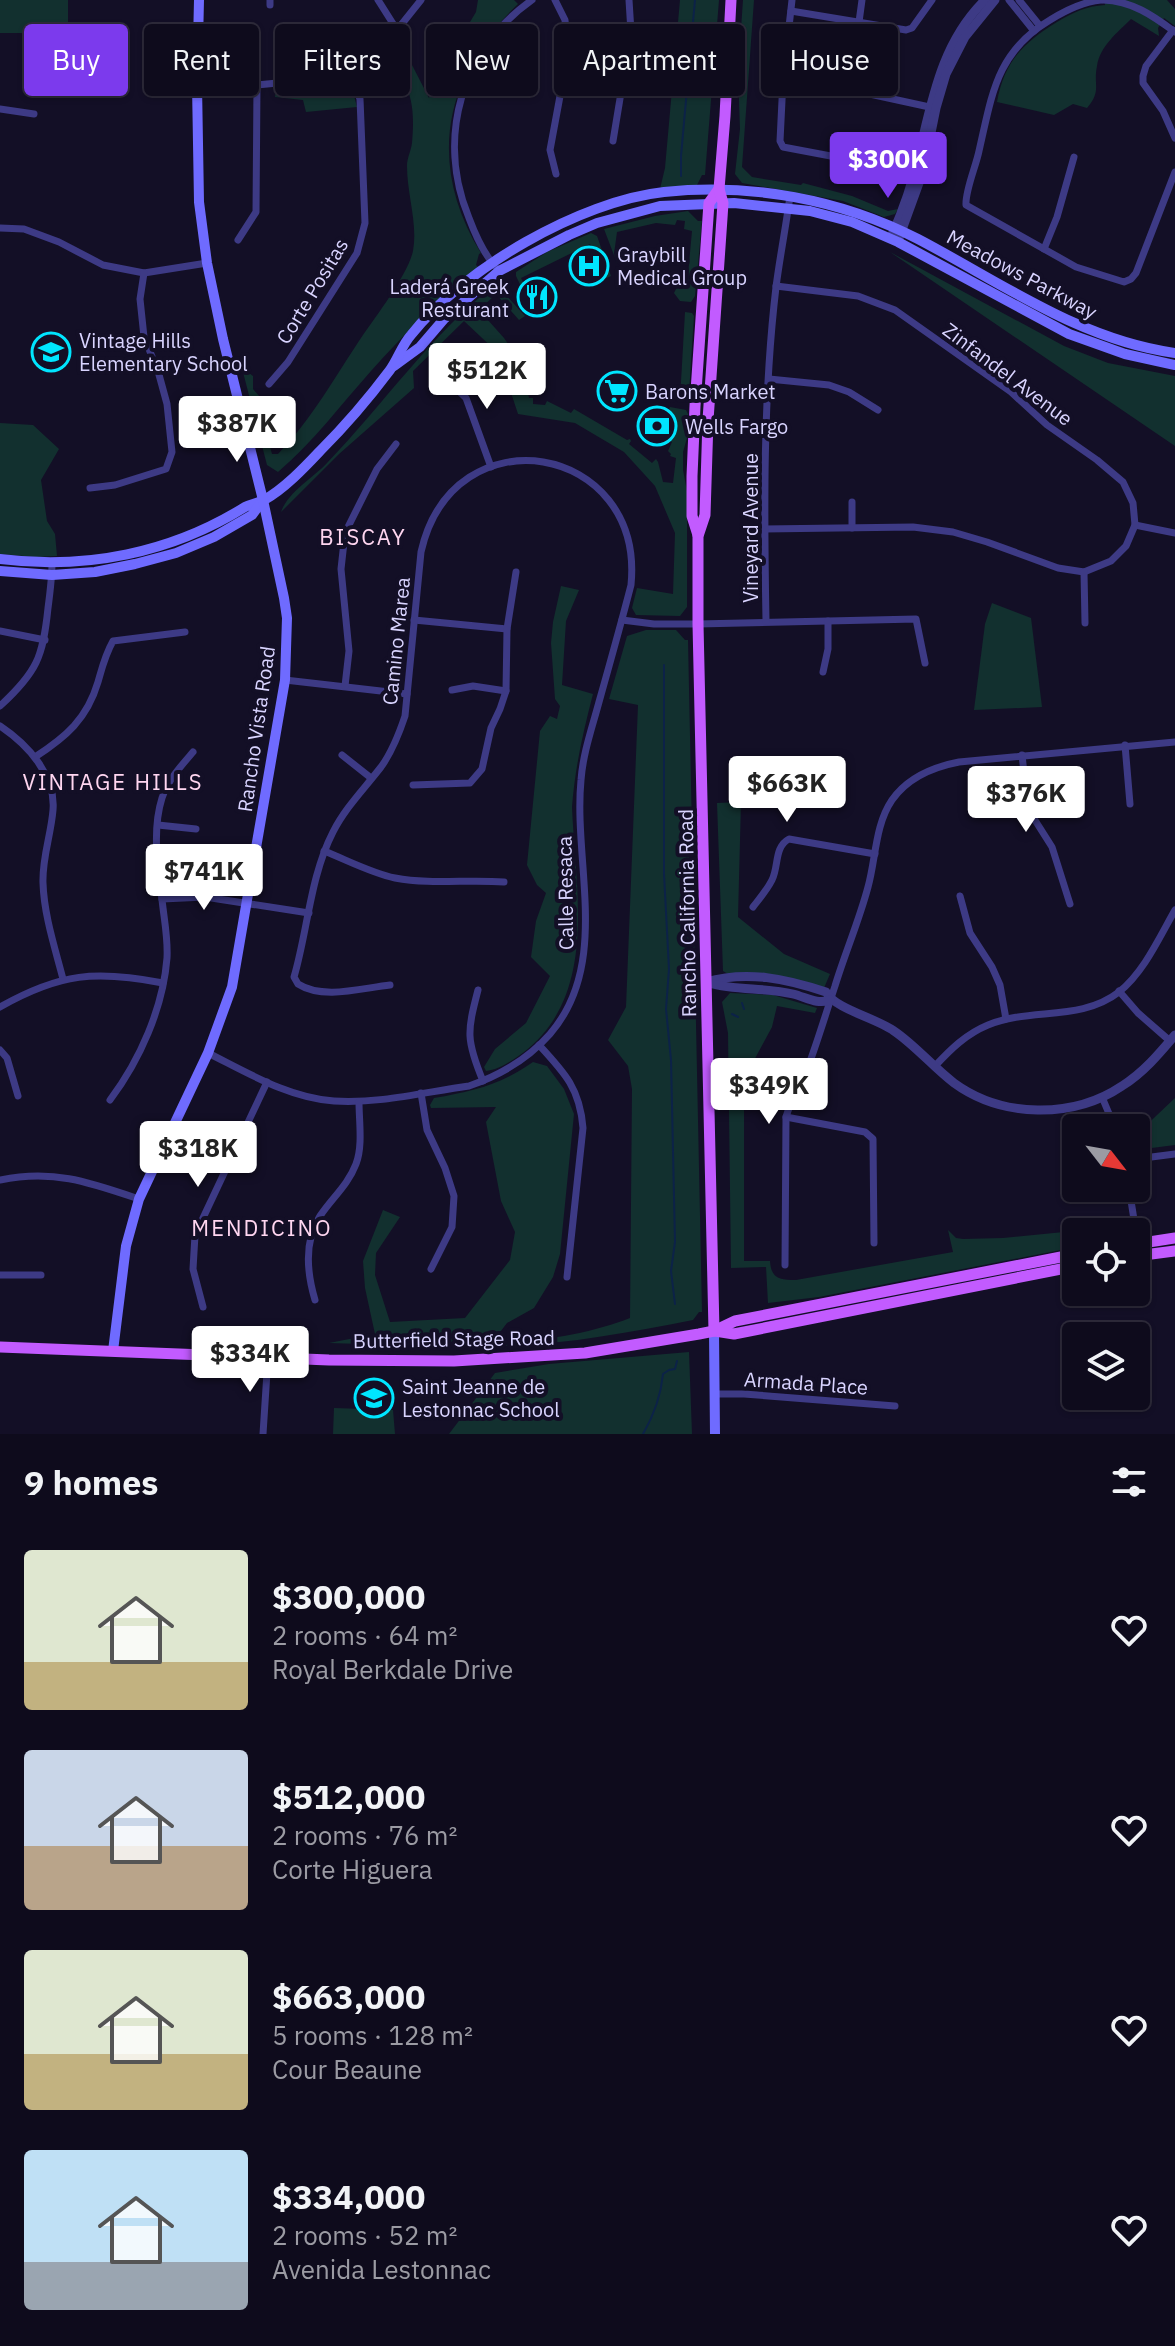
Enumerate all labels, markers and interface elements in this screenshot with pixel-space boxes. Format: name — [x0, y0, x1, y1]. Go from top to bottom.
chip: Buy — [24, 24, 128, 96]
chip: Rent — [144, 24, 259, 96]
chip: Filters — [275, 24, 410, 96]
chip: New — [426, 24, 538, 96]
chip: Apartment — [554, 24, 745, 96]
chip: House — [761, 24, 898, 96]
pin: $300K — [832, 132, 944, 200]
text: $300K — [848, 141, 928, 175]
street label: Meadows Parkway — [942, 223, 1102, 325]
street label: Corte Positas — [270, 233, 354, 349]
place label: Graybill Medical Group — [617, 241, 747, 291]
hospital icon: Graybill Medical Group — [568, 245, 610, 287]
place label: Laderá Greek Resturant — [389, 273, 509, 323]
restaurant icon: Laderá Greek Resturant — [516, 276, 558, 318]
street label: Zinfandel Avenue — [938, 316, 1078, 432]
place label: Vintage Hills Elementary School — [79, 327, 248, 377]
school or university icon: Vintage Hills Elementary School — [30, 331, 72, 373]
pin: $512K — [431, 343, 543, 411]
text: $512K — [447, 352, 527, 386]
supermarket icon: Barons Market — [596, 370, 638, 412]
place label: Barons Market — [645, 378, 775, 405]
pin: $387K — [181, 396, 293, 464]
text: $387K — [197, 405, 277, 439]
bank icon: Wells Fargo — [636, 405, 678, 447]
place label: Wells Fargo — [685, 413, 788, 440]
street label: Vineyard Avenue — [737, 453, 764, 603]
district label: BISCAY — [319, 522, 407, 551]
street label: Camino Marea — [376, 575, 416, 706]
street label: Rancho Vista Road — [231, 644, 281, 814]
pin: $663K — [731, 756, 843, 824]
text: $663K — [747, 765, 827, 799]
pin: $376K — [970, 766, 1082, 834]
district label: VINTAGE HILLS — [22, 767, 204, 796]
text: $376K — [986, 775, 1066, 809]
street label: Rancho California Road — [672, 809, 702, 1017]
street label: Calle Resaca — [550, 835, 579, 950]
pin: $741K — [148, 844, 260, 912]
text: $741K — [164, 853, 244, 887]
pin: $349K — [713, 1058, 825, 1126]
text: $349K — [729, 1067, 809, 1101]
north arrow — [1062, 1114, 1150, 1202]
map controls — [1062, 1114, 1150, 1410]
pin: $318K — [142, 1121, 254, 1189]
text: $318K — [158, 1130, 238, 1164]
district label: MENDICINO — [191, 1213, 333, 1242]
button: locate — [1062, 1218, 1150, 1306]
button: layers — [1062, 1322, 1150, 1410]
street label: Butterfield Stage Road — [353, 1324, 555, 1354]
pin: $334K — [194, 1326, 306, 1394]
text: $334K — [210, 1335, 290, 1369]
street label: Armada Place — [743, 1365, 869, 1401]
place label: Saint Jeanne de Lestonnac School — [402, 1373, 560, 1423]
school or university icon: Saint Jeanne de Lestonnac School — [353, 1377, 395, 1419]
text: 9 homes — [24, 1460, 159, 1504]
icon: filters — [1107, 1460, 1151, 1504]
text: $300,000 — [272, 1574, 425, 1618]
icon: home — [88, 1582, 184, 1678]
icon: heart — [1107, 1608, 1151, 1652]
text: 2 rooms · 64 m² — [272, 1618, 457, 1652]
text: Royal Berkdale Drive — [272, 1652, 513, 1686]
text: $512,000 — [272, 1774, 425, 1818]
icon: home — [88, 1782, 184, 1878]
icon: heart — [1107, 1808, 1151, 1852]
text: 2 rooms · 76 m² — [272, 1818, 457, 1852]
text: Corte Higuera — [272, 1852, 433, 1886]
text: $663,000 — [272, 1974, 425, 2018]
icon: home — [88, 1982, 184, 2078]
icon: heart — [1107, 2008, 1151, 2052]
text: 5 rooms · 128 m² — [272, 2018, 473, 2052]
text: Cour Beaune — [272, 2052, 422, 2086]
text: $334,000 — [272, 2174, 425, 2218]
icon: home — [88, 2182, 184, 2278]
icon: heart — [1107, 2208, 1151, 2252]
text: 2 rooms · 52 m² — [272, 2218, 457, 2252]
text: Avenida Lestonnac — [272, 2252, 491, 2286]

